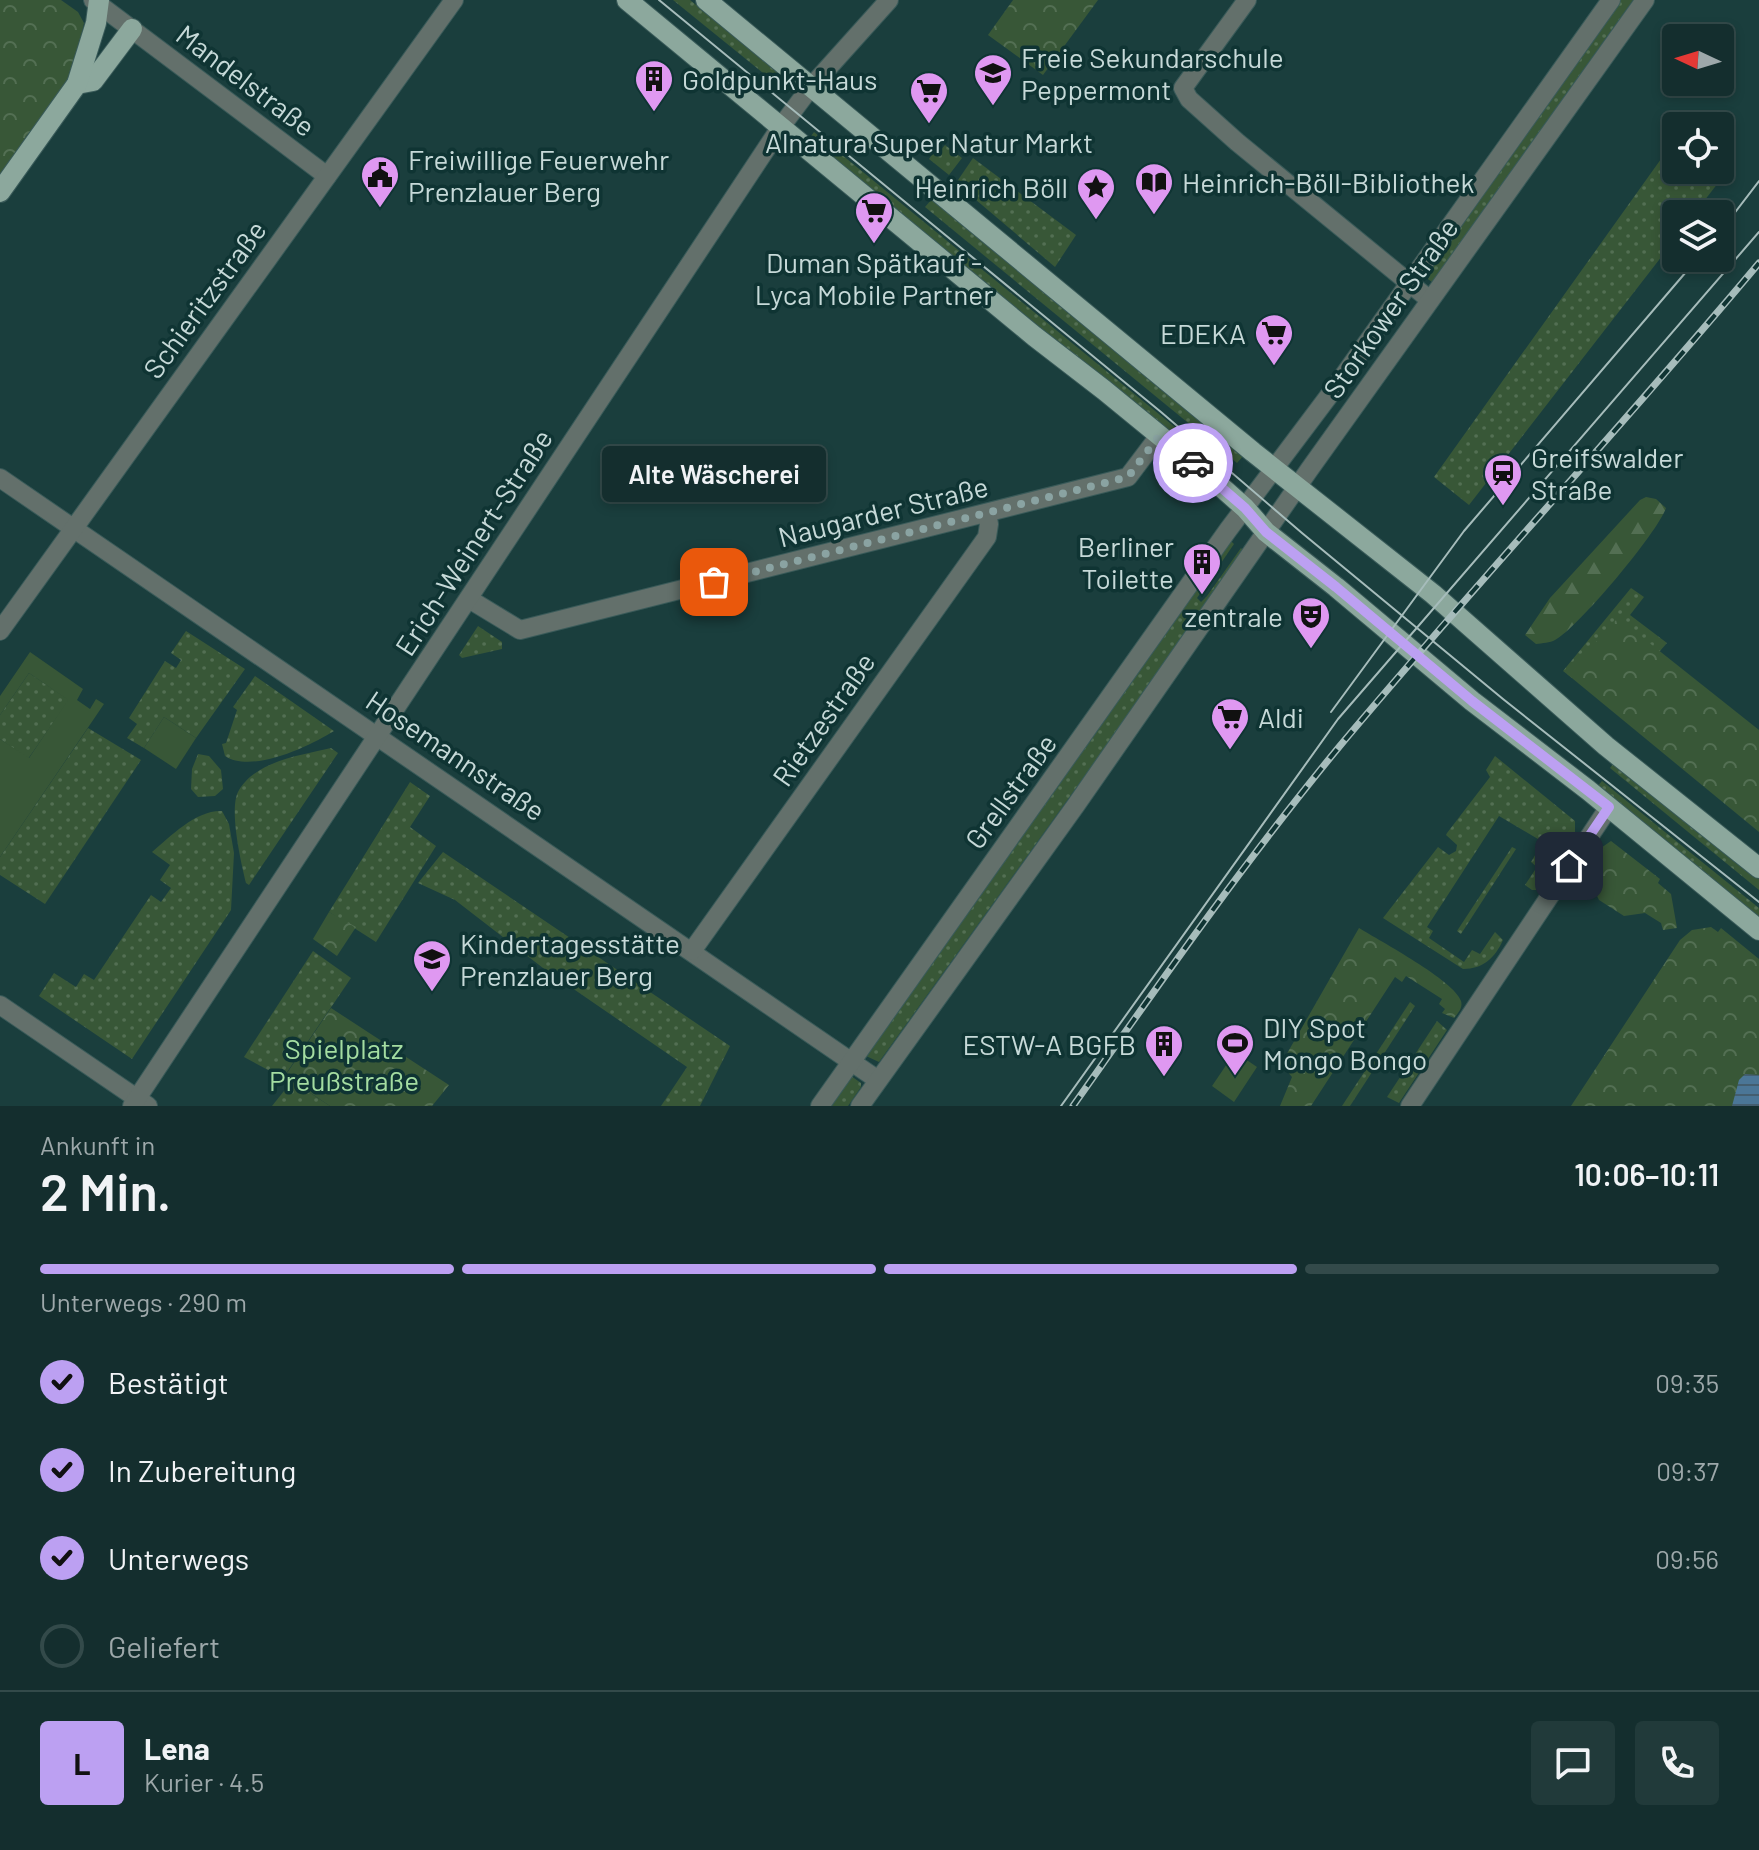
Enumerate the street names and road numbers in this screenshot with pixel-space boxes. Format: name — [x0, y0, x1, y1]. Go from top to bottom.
street label: Mandelstraße — [170, 17, 322, 143]
street label: Storkower Straße — [1315, 212, 1465, 404]
street label: Schieritzstraße — [135, 214, 273, 384]
street label: Erich-Weinert-Straße — [387, 423, 559, 661]
street label: Naugarder Straße — [775, 468, 991, 554]
street label: Rietzestraße — [765, 646, 881, 792]
street label: Hosemannstraße — [360, 683, 552, 827]
street label: Grellstraße — [957, 727, 1063, 855]

